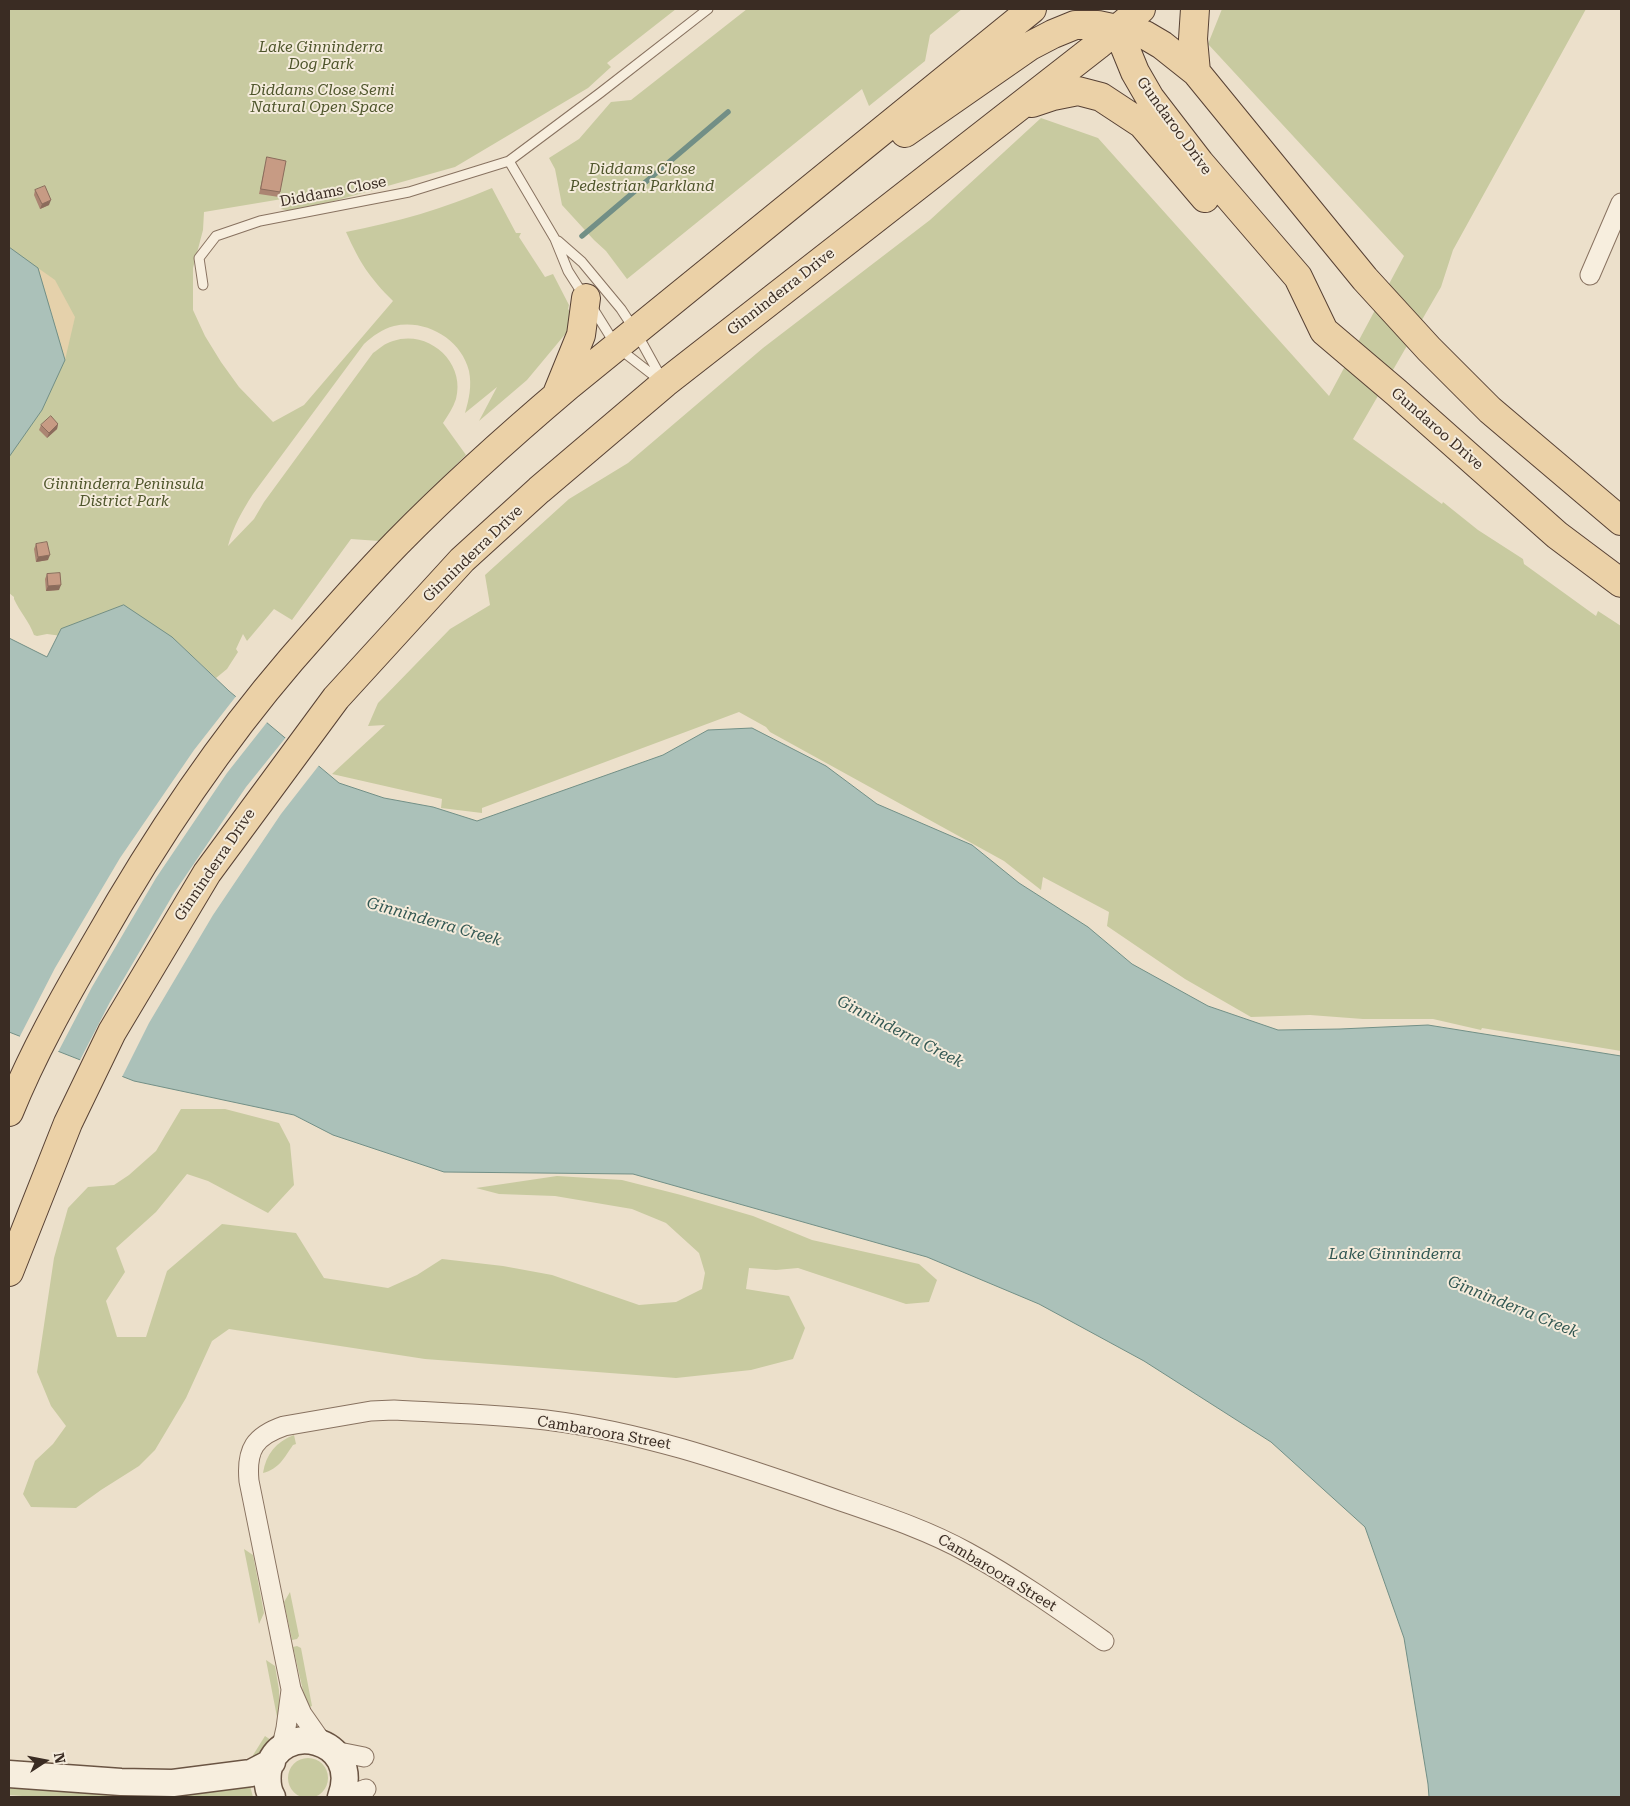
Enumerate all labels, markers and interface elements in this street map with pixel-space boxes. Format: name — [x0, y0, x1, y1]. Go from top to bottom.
park label: Lake Ginninderra Dog Park — [259, 39, 383, 74]
street label: Gundaroo Drive — [1133, 74, 1215, 178]
park label: Diddams Close Semi Natural Open Space — [249, 82, 395, 117]
park label: Diddams Close Pedestrian Parkland — [570, 161, 714, 196]
street label: Diddams Close — [278, 173, 388, 211]
street label: Ginninderra Drive — [724, 244, 838, 340]
street label: Gundaroo Drive — [1387, 384, 1487, 474]
park label: Ginninderra Peninsula District Park — [44, 476, 204, 511]
street label: Ginninderra Drive — [420, 502, 526, 606]
street label: Ginninderra Drive — [171, 806, 259, 924]
water label: Ginninderra Creek — [364, 894, 504, 950]
water label: Ginninderra Creek — [834, 992, 966, 1072]
water label: Lake Ginninderra — [1329, 1244, 1461, 1264]
water label: Ginninderra Creek — [1445, 1272, 1581, 1342]
street label: Cambaroora Street — [536, 1412, 672, 1454]
street label: Cambaroora Street — [934, 1530, 1060, 1616]
north arrow — [20, 1736, 70, 1786]
text: N — [51, 1751, 69, 1765]

